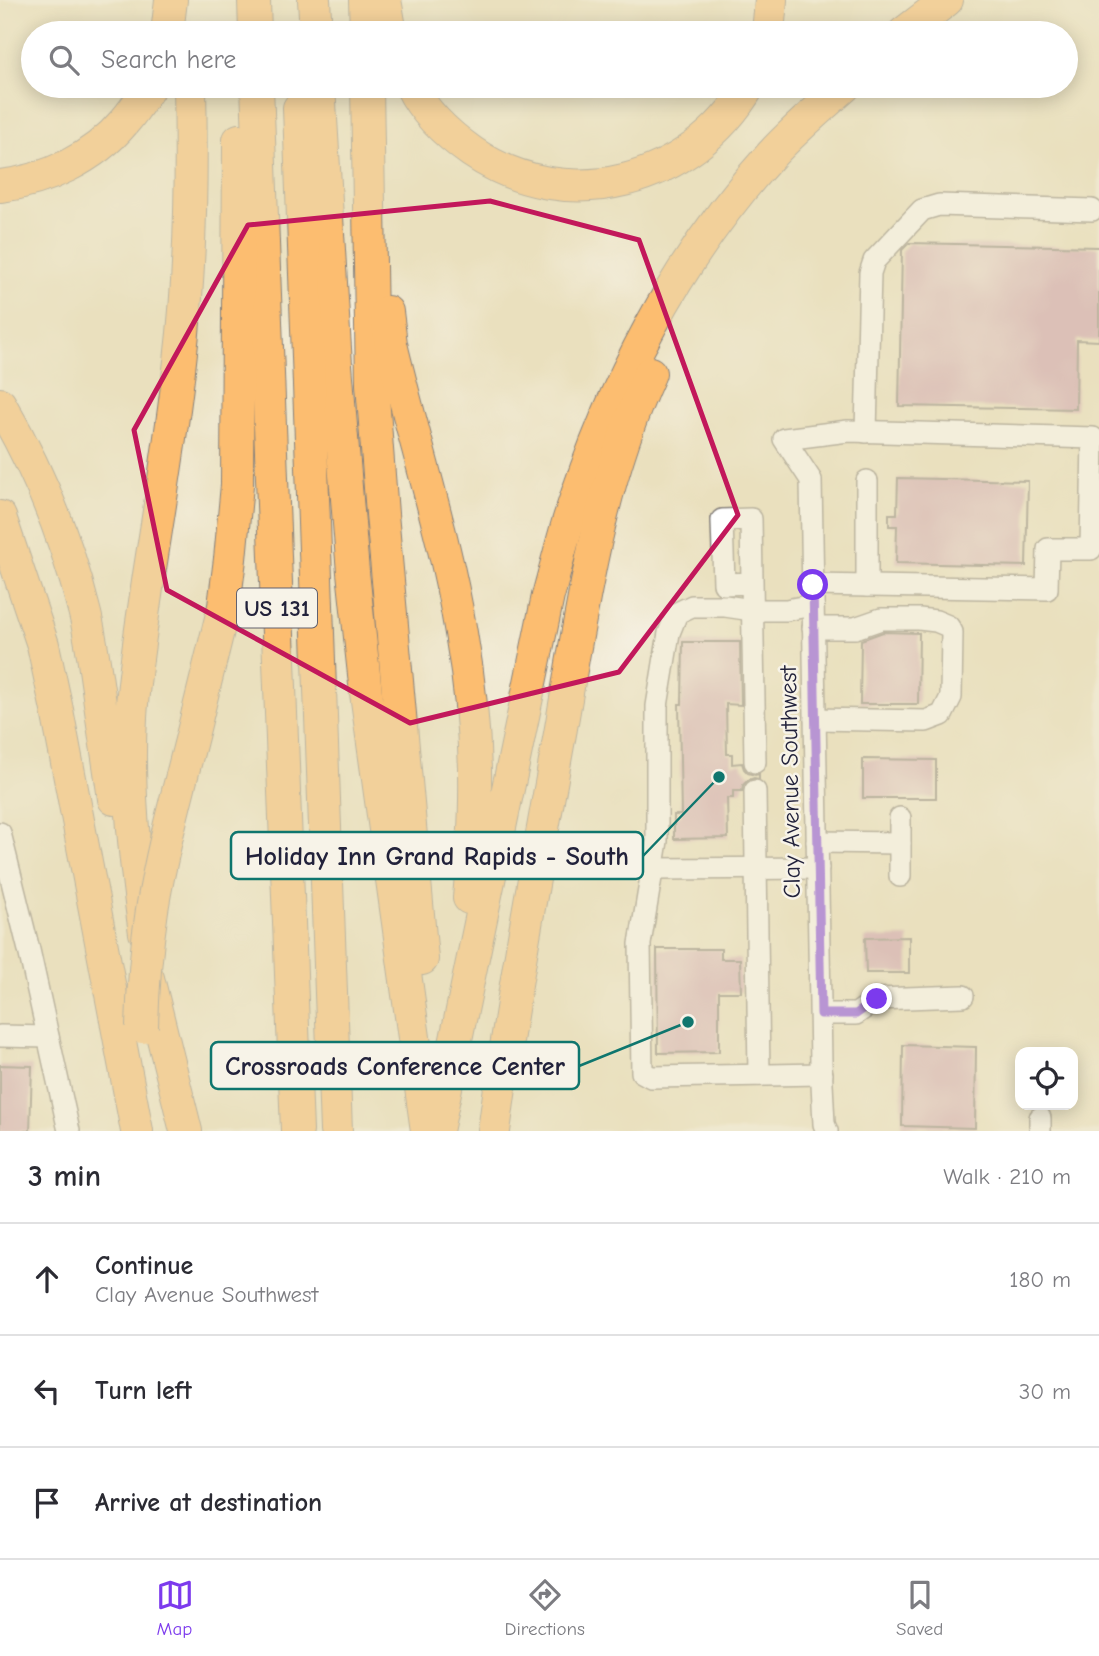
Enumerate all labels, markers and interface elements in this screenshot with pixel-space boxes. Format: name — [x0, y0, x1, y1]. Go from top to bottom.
search box — [21, 21, 1078, 98]
icon: search — [45, 41, 83, 79]
text: Search here — [101, 45, 236, 75]
route start — [797, 569, 828, 600]
road number: US 131 — [237, 588, 317, 628]
street label: Clay Avenue Southwest — [774, 664, 806, 899]
callout: Holiday Inn Grand Rapids - South — [231, 832, 643, 879]
text: Holiday Inn Grand Rapids - South — [245, 842, 629, 872]
route end — [861, 983, 892, 1014]
callout: Crossroads Conference Center — [211, 1042, 579, 1089]
map controls — [1015, 1047, 1078, 1110]
button: locate — [1015, 1047, 1078, 1110]
text: Crossroads Conference Center — [225, 1052, 566, 1082]
text: 3 min — [28, 1159, 101, 1194]
text: Walk · 210 m — [943, 1163, 1071, 1190]
text: Continue — [95, 1251, 193, 1281]
icon: ahead — [28, 1260, 66, 1298]
text: 180 m — [1009, 1266, 1071, 1293]
text: Clay Avenue Southwest — [95, 1281, 318, 1308]
icon: left — [28, 1372, 66, 1410]
text: Turn left — [95, 1376, 192, 1406]
text: 30 m — [1019, 1378, 1071, 1405]
icon: arrive — [28, 1484, 66, 1522]
text: Arrive at destination — [95, 1488, 322, 1518]
tab: Map — [156, 1576, 194, 1640]
tab: Directions — [505, 1576, 585, 1640]
tab: Saved — [896, 1576, 943, 1640]

